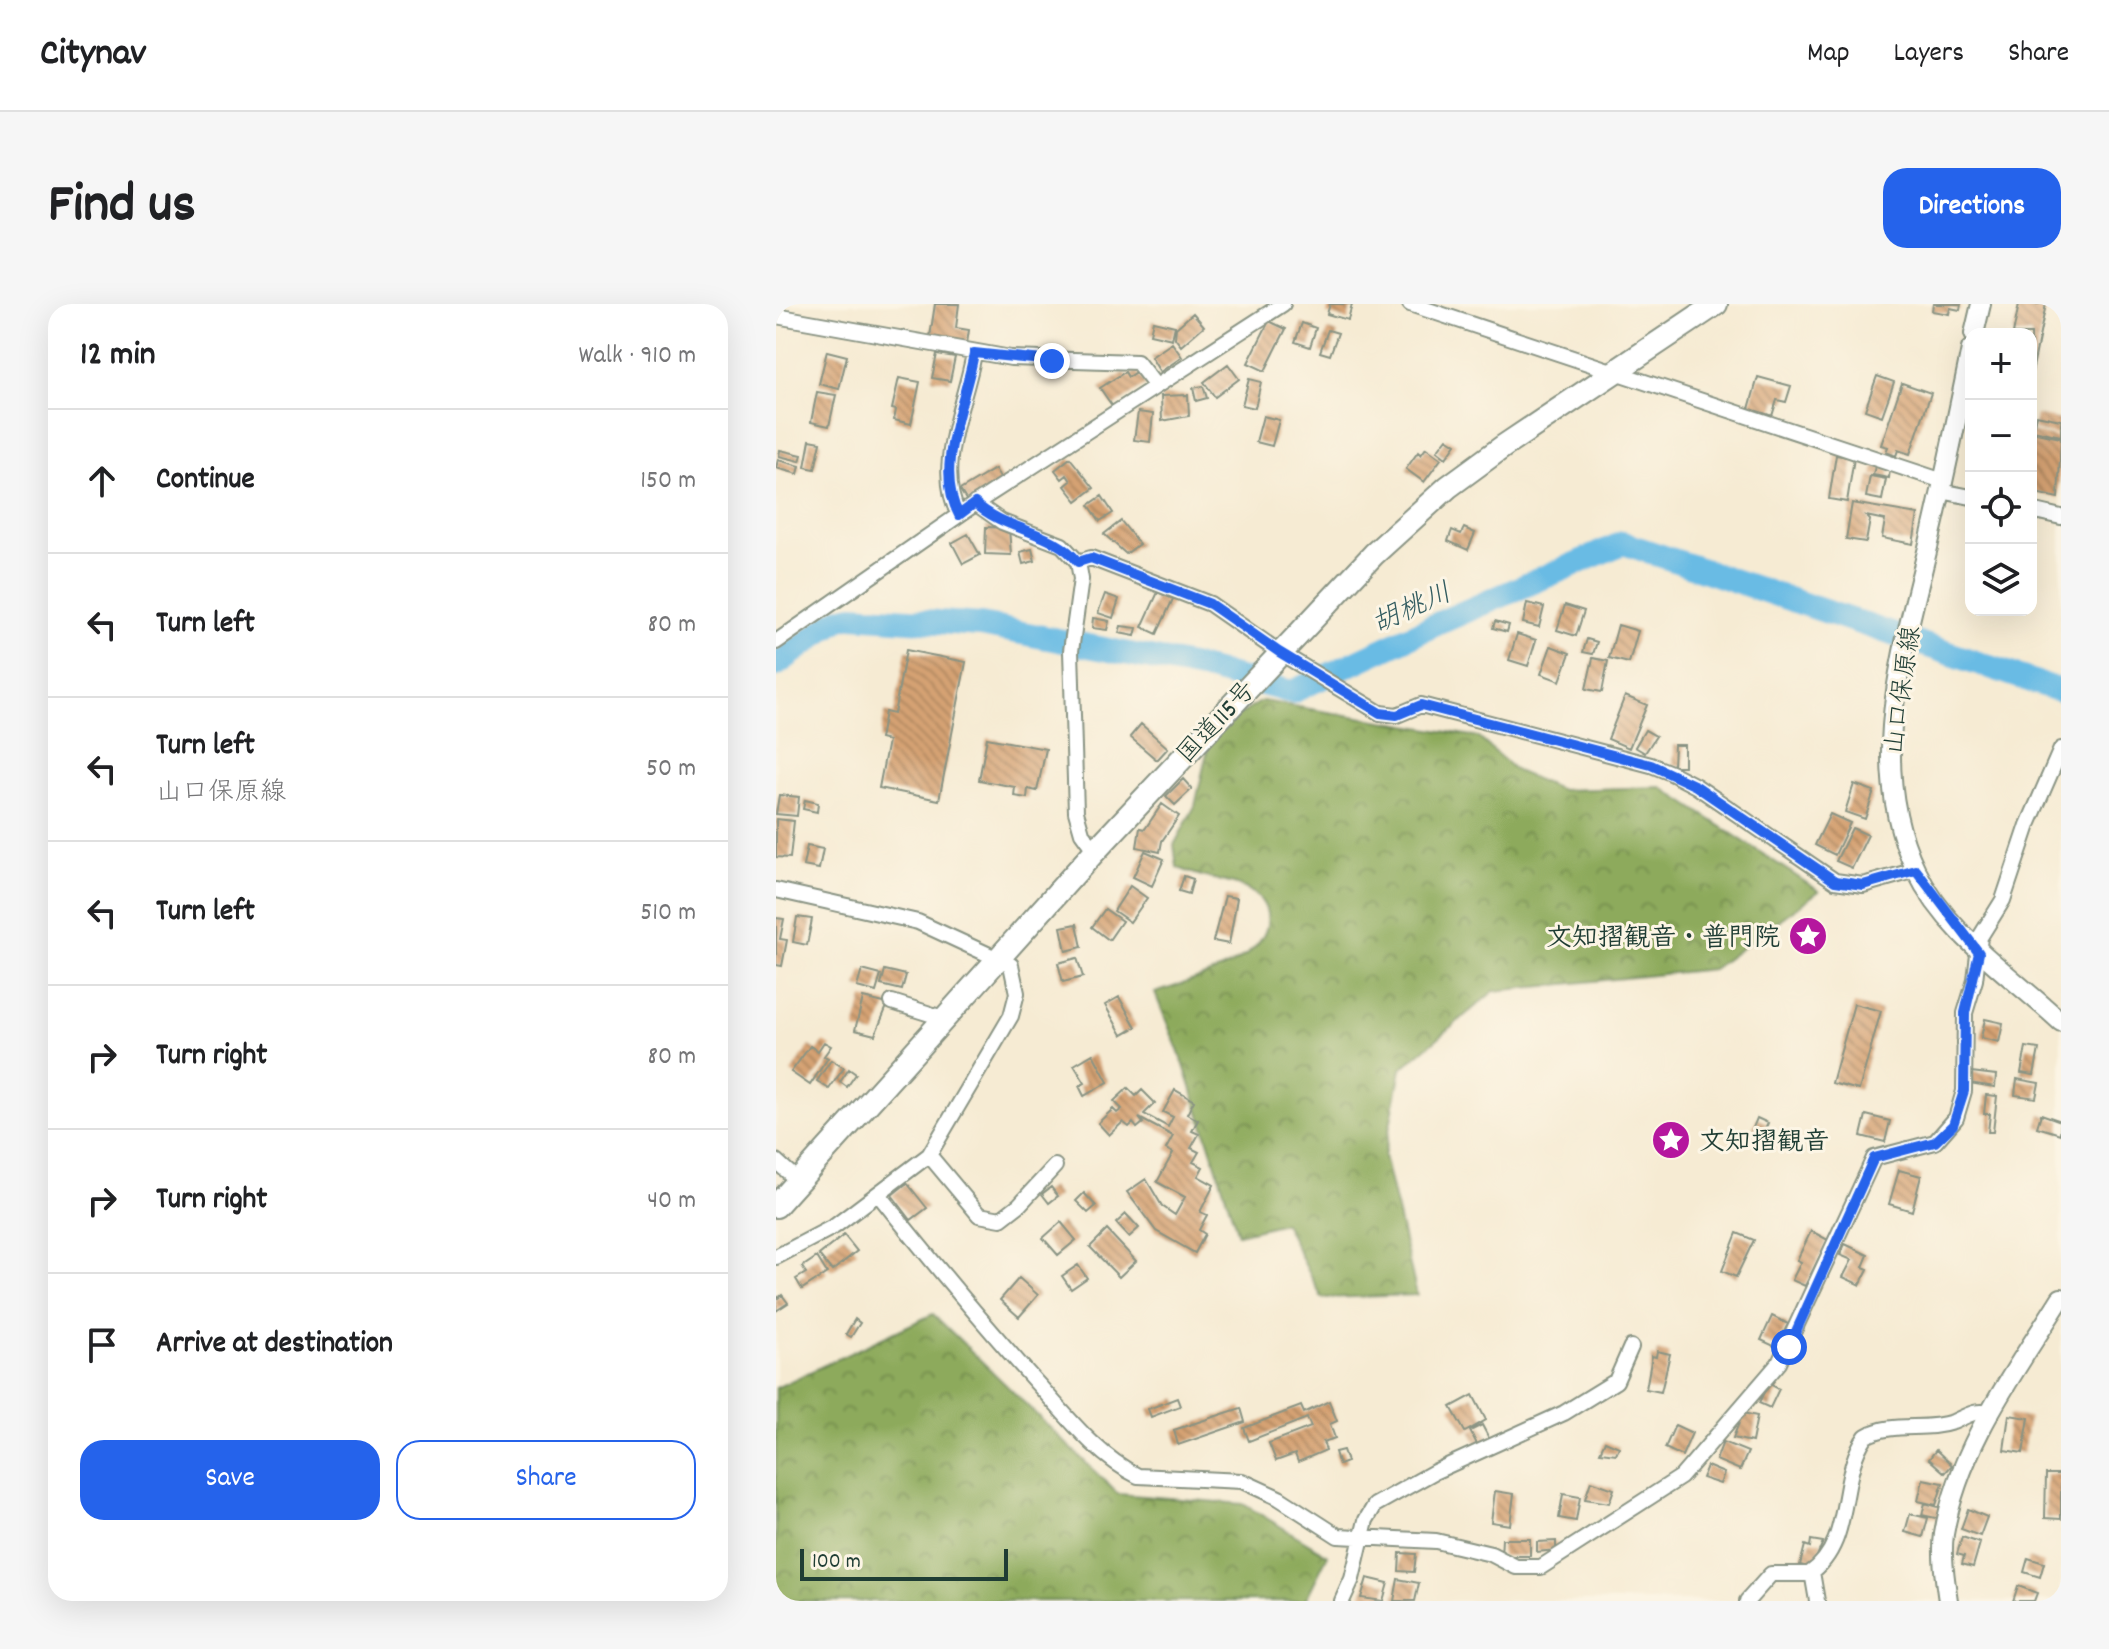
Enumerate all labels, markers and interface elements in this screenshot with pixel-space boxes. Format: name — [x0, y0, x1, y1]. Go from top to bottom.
text: Citynav — [40, 28, 146, 83]
text: Map — [1807, 35, 1850, 75]
text: Layers — [1894, 35, 1964, 75]
text: Share — [2008, 35, 2069, 75]
text: Find us — [48, 168, 196, 248]
button: Directions — [1883, 168, 2061, 248]
map controls — [1965, 328, 2037, 616]
button: + — [1965, 328, 2037, 400]
text: 12 min — [80, 332, 155, 381]
text: Walk · 910 m — [579, 338, 696, 375]
route end — [1034, 343, 1070, 379]
button: − — [1965, 400, 2037, 472]
icon: ahead — [80, 459, 124, 503]
text: Continue — [156, 460, 255, 503]
text: 150 m — [640, 463, 696, 500]
button: locate — [1965, 472, 2037, 544]
button: layers — [1965, 544, 2037, 616]
water label: 胡桃川 — [1367, 575, 1460, 646]
icon: left — [80, 603, 124, 647]
text: Turn left — [156, 604, 255, 647]
text: 80 m — [648, 607, 696, 644]
street label: 山口保原線 — [1877, 624, 1932, 757]
street label: 国道115号 — [1169, 674, 1266, 773]
text: Turn left — [156, 726, 255, 769]
icon: left — [80, 747, 124, 791]
text: 50 m — [646, 751, 696, 788]
text: 山口保原線 — [156, 775, 286, 812]
icon: left — [80, 891, 124, 935]
text: Turn left — [156, 892, 255, 935]
text: 510 m — [640, 895, 696, 932]
place icon: 文知摺観音・普門院 — [1787, 915, 1829, 957]
place label: 文知摺観音・普門院 — [1546, 921, 1780, 958]
icon: right — [80, 1035, 124, 1079]
text: Turn right — [156, 1036, 267, 1079]
text: 80 m — [648, 1039, 696, 1076]
place icon: 文知摺観音 — [1650, 1119, 1692, 1161]
place label: 文知摺観音 — [1699, 1125, 1829, 1162]
icon: right — [80, 1179, 124, 1223]
text: Turn right — [156, 1180, 267, 1223]
text: 40 m — [647, 1183, 696, 1220]
icon: arrive — [80, 1323, 124, 1367]
text: Arrive at destination — [156, 1324, 393, 1367]
route start — [1771, 1329, 1807, 1365]
button: Save — [80, 1440, 380, 1520]
button: Share — [396, 1440, 696, 1520]
scale bar — [800, 1545, 1008, 1581]
text: 100 m — [812, 1547, 861, 1578]

